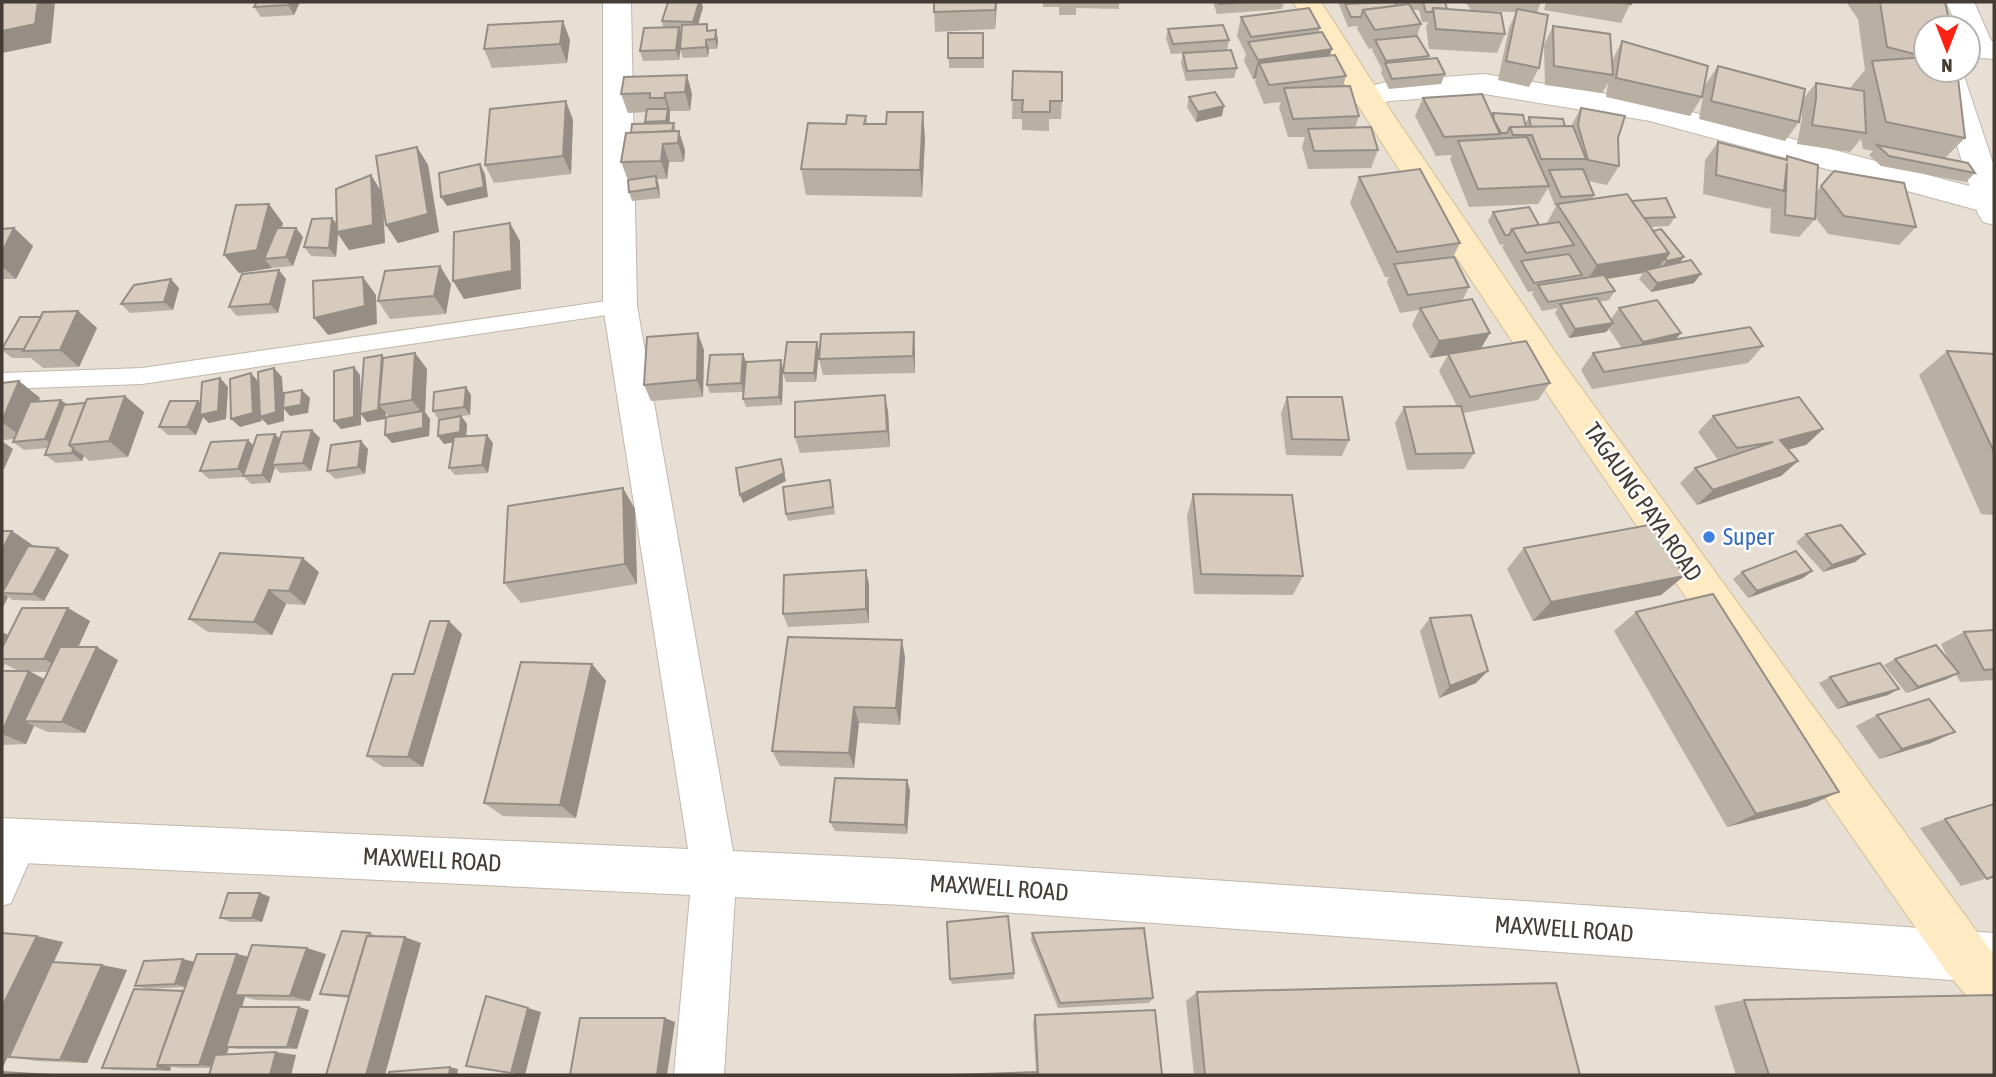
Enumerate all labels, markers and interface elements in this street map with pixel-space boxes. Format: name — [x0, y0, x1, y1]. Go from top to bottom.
north arrow — [1912, 14, 1982, 84]
text: N — [1941, 55, 1953, 77]
street label: TAGAUNG PAYA ROAD — [1579, 417, 1708, 586]
place label: Super — [1723, 523, 1775, 550]
marker: Super — [1701, 529, 1717, 545]
street label: MAXWELL ROAD — [362, 842, 502, 877]
street label: MAXWELL ROAD — [929, 869, 1069, 906]
street label: MAXWELL ROAD — [1494, 910, 1634, 947]

